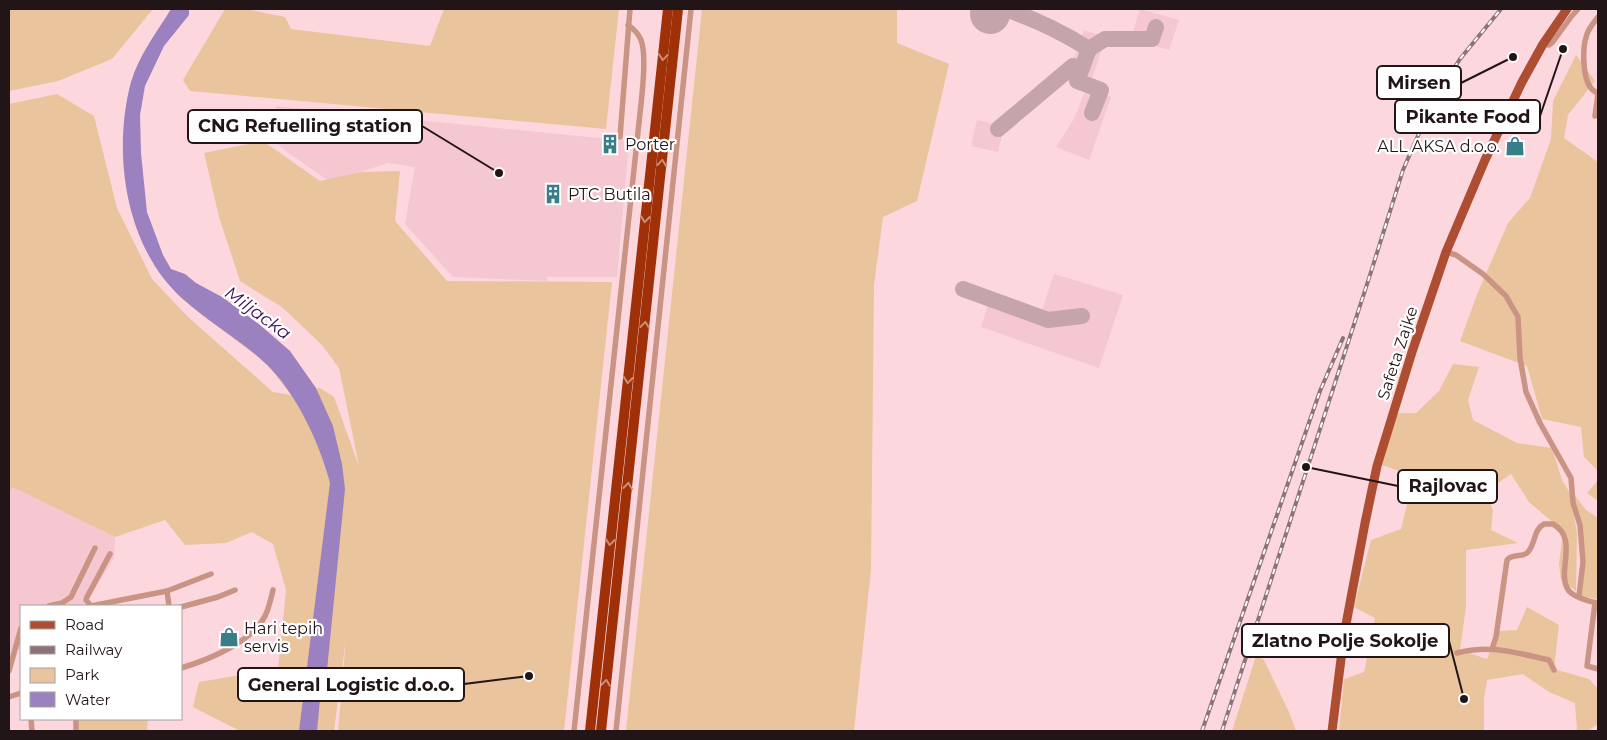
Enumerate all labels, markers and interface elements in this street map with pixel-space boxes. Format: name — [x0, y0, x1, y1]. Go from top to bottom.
one-way arrow — [658, 54, 669, 62]
callout: Mirsen — [1377, 66, 1461, 99]
text: Mirsen — [1387, 72, 1451, 94]
callout: Pikante Food — [1395, 100, 1540, 133]
text: Pikante Food — [1405, 106, 1531, 128]
callout: CNG Refuelling station — [188, 110, 422, 143]
text: CNG Refuelling station — [198, 115, 412, 137]
building icon: Porter — [599, 133, 621, 155]
place label: Porter — [625, 135, 675, 154]
shop icon: ALL AKSA d.o.o. — [1504, 135, 1526, 157]
place label: ALL AKSA d.o.o. — [1377, 137, 1500, 156]
one-way arrow — [656, 159, 667, 167]
building icon: PTC Butila — [542, 183, 564, 205]
place label: PTC Butila — [568, 185, 651, 204]
one-way arrow — [640, 215, 651, 223]
water label: Miljacka — [221, 282, 295, 344]
street label: Safeta Zajke — [1373, 304, 1422, 402]
one-way arrow — [639, 321, 650, 329]
one-way arrow — [623, 377, 634, 385]
callout: Rajlovac — [1398, 470, 1497, 503]
text: Rajlovac — [1409, 475, 1488, 497]
one-way arrow — [622, 482, 633, 490]
one-way arrow — [605, 538, 616, 546]
legend — [20, 605, 182, 720]
text: Road — [65, 615, 104, 634]
place label: Hari tepih servis — [244, 619, 323, 656]
callout: Zlatno Polje Sokolje — [1242, 624, 1449, 657]
shop icon: Hari tepih servis — [218, 626, 240, 648]
text: Zlatno Polje Sokolje — [1252, 630, 1438, 652]
text: Railway — [65, 640, 123, 659]
text: Park — [65, 665, 99, 684]
callout: General Logistic d.o.o. — [238, 668, 464, 701]
text: General Logistic d.o.o. — [248, 674, 455, 696]
one-way arrow — [600, 678, 611, 686]
text: Water — [65, 690, 111, 709]

